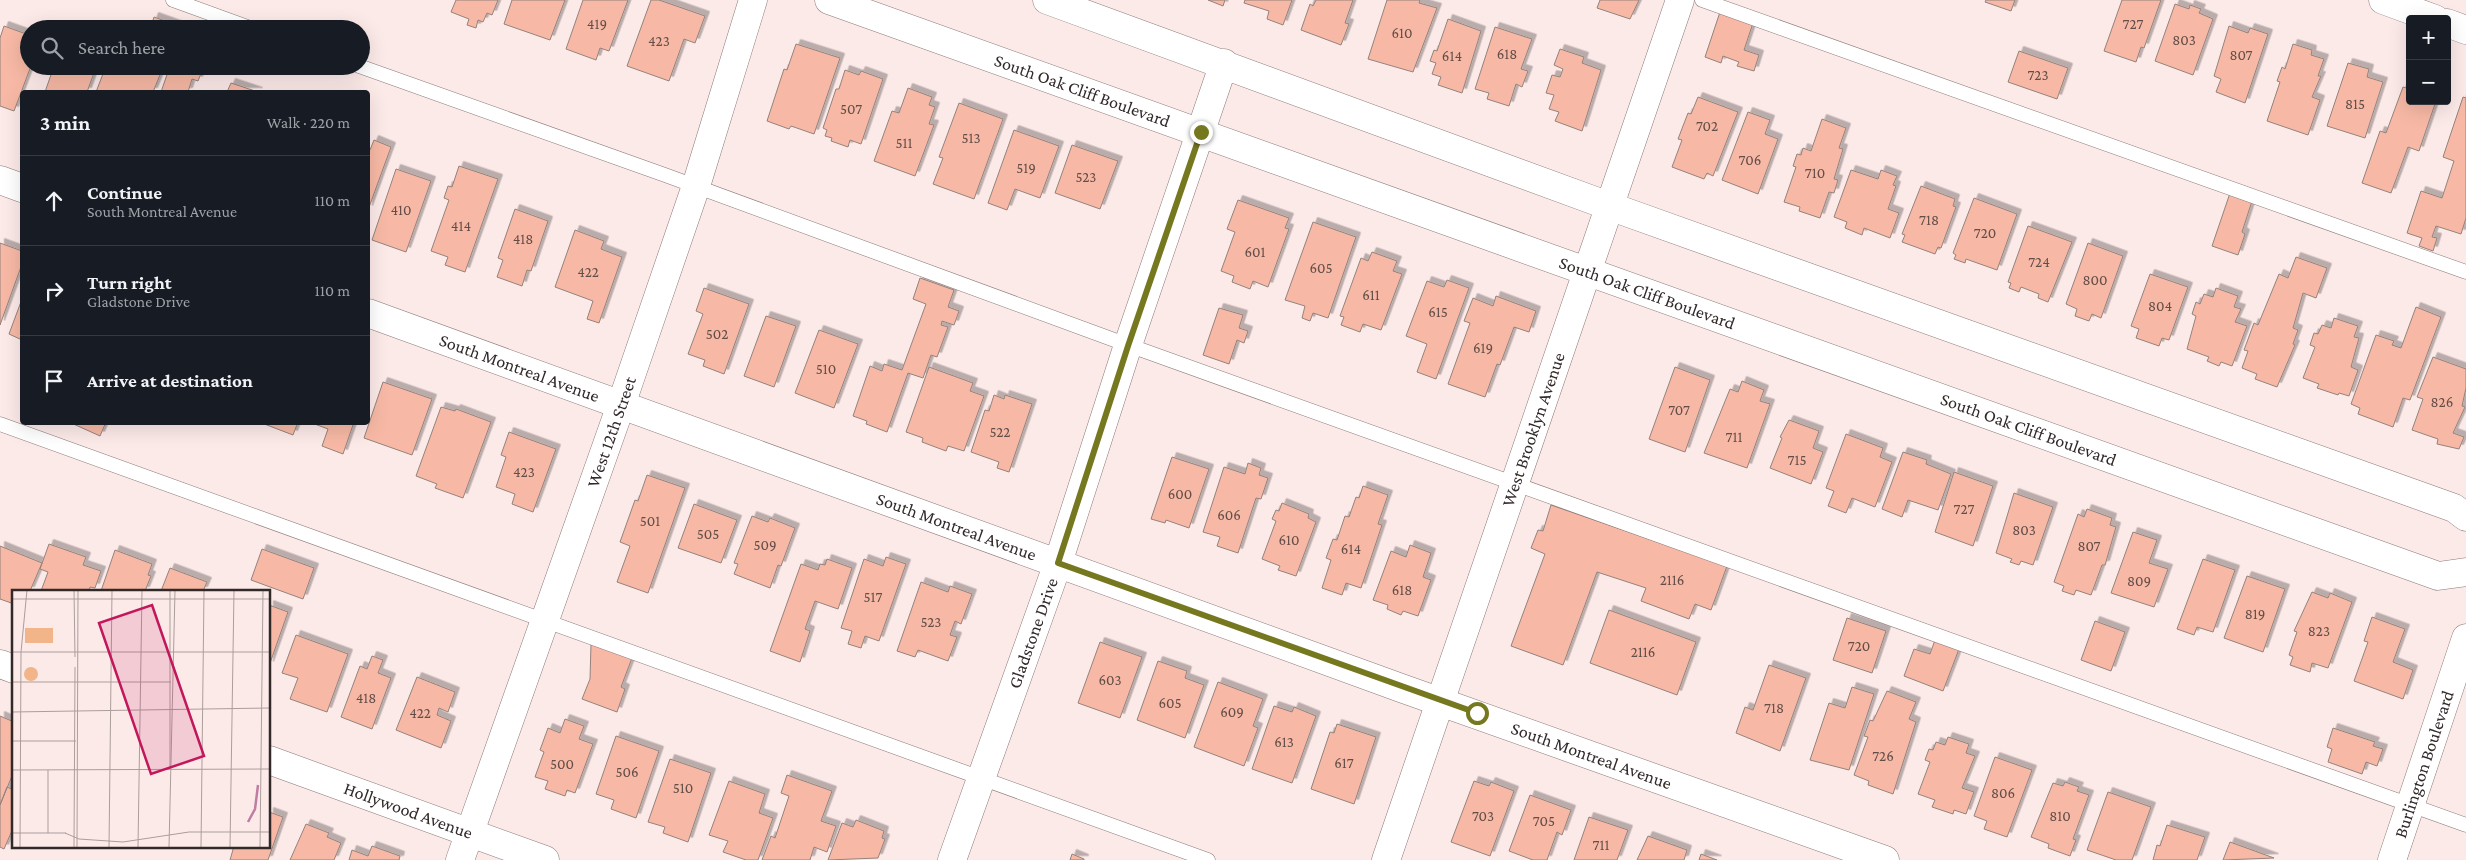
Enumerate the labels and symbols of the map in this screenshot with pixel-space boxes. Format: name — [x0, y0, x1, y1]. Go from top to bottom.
house number: 419 — [587, 16, 607, 32]
house number: 727 — [2123, 16, 2143, 32]
house number: 610 — [1391, 25, 1413, 41]
house number: 803 — [2172, 32, 2196, 48]
house number: 423 — [648, 33, 670, 49]
house number: 618 — [1497, 46, 1517, 62]
house number: 807 — [2229, 47, 2253, 63]
house number: 614 — [1442, 48, 1462, 64]
street label: South Oak Cliff Boulevard — [992, 50, 1173, 131]
house number: 723 — [2027, 67, 2049, 83]
house number: 815 — [2345, 96, 2365, 112]
house number: 507 — [840, 101, 862, 117]
house number: 702 — [1696, 118, 1718, 134]
route end — [1190, 121, 1213, 144]
house number: 513 — [961, 130, 981, 146]
house number: 511 — [896, 135, 912, 151]
house number: 706 — [1739, 152, 1761, 168]
house number: 519 — [1016, 160, 1036, 176]
house number: 710 — [1805, 165, 1825, 181]
house number: 523 — [1076, 169, 1096, 185]
house number: 410 — [390, 202, 412, 218]
house number: 718 — [1919, 212, 1939, 228]
house number: 414 — [451, 218, 471, 234]
house number: 720 — [1974, 225, 1996, 241]
house number: 418 — [513, 231, 533, 247]
house number: 601 — [1244, 244, 1266, 260]
street label: South Oak Cliff Boulevard — [1557, 252, 1738, 334]
house number: 724 — [2028, 254, 2050, 270]
house number: 605 — [1309, 260, 1333, 276]
house number: 422 — [577, 264, 599, 280]
house number: 800 — [2082, 272, 2108, 288]
house number: 611 — [1362, 287, 1380, 303]
house number: 804 — [2148, 298, 2172, 314]
house number: 615 — [1428, 304, 1448, 320]
house number: 502 — [706, 326, 728, 342]
street label: South Montreal Avenue — [437, 330, 602, 406]
house number: 619 — [1473, 340, 1493, 356]
street label: West Brooklyn Avenue — [1498, 350, 1569, 509]
house number: 510 — [816, 361, 836, 377]
street label: West 12th Street — [583, 373, 640, 490]
street label: South Oak Cliff Boulevard — [1938, 389, 2120, 470]
house number: 826 — [2431, 394, 2453, 410]
house number: 707 — [1668, 402, 1690, 418]
house number: 522 — [990, 424, 1010, 440]
house number: 711 — [1726, 429, 1742, 445]
house number: 715 — [1788, 452, 1806, 468]
house number: 423 — [513, 464, 535, 480]
house number: 600 — [1168, 486, 1192, 502]
street label: South Montreal Avenue — [874, 488, 1039, 565]
house number: 727 — [1954, 501, 1974, 517]
house number: 606 — [1217, 507, 1241, 523]
house number: 501 — [640, 513, 660, 529]
house number: 803 — [2012, 522, 2036, 538]
house number: 505 — [697, 526, 719, 542]
house number: 610 — [1278, 532, 1300, 548]
house number: 509 — [753, 537, 777, 553]
house number: 807 — [2077, 538, 2101, 554]
house number: 614 — [1341, 541, 1361, 557]
house number: 2116 — [1660, 572, 1684, 588]
house number: 809 — [2127, 573, 2151, 589]
street label: Gladstone Drive — [1004, 575, 1062, 691]
house number: 618 — [1392, 582, 1412, 598]
house number: 517 — [864, 589, 883, 605]
inset map — [12, 590, 270, 848]
house number: 819 — [2245, 606, 2265, 622]
house number: 523 — [921, 614, 941, 630]
house number: 823 — [2308, 623, 2330, 639]
house number: 720 — [1848, 638, 1870, 654]
house number: 2116 — [1631, 644, 1655, 660]
house number: 603 — [1098, 672, 1122, 688]
street label: Burlington Boulevard — [2390, 687, 2458, 841]
house number: 418 — [356, 690, 376, 706]
house number: 605 — [1158, 695, 1182, 711]
house number: 718 — [1764, 700, 1784, 716]
route start — [1466, 702, 1489, 725]
house number: 609 — [1220, 704, 1244, 720]
house number: 422 — [409, 705, 431, 721]
street label: South Montreal Avenue — [1508, 718, 1674, 793]
house number: 613 — [1274, 734, 1294, 750]
house number: 726 — [1872, 748, 1894, 764]
house number: 617 — [1334, 755, 1354, 771]
house number: 500 — [550, 756, 574, 772]
house number: 506 — [615, 764, 639, 780]
street label: Hollywood Avenue — [341, 778, 475, 843]
house number: 510 — [673, 780, 693, 796]
house number: 806 — [1991, 785, 2015, 801]
house number: 703 — [1472, 808, 1494, 824]
house number: 810 — [2049, 808, 2071, 824]
house number: 705 — [1533, 813, 1555, 829]
house number: 711 — [1593, 837, 1609, 853]

